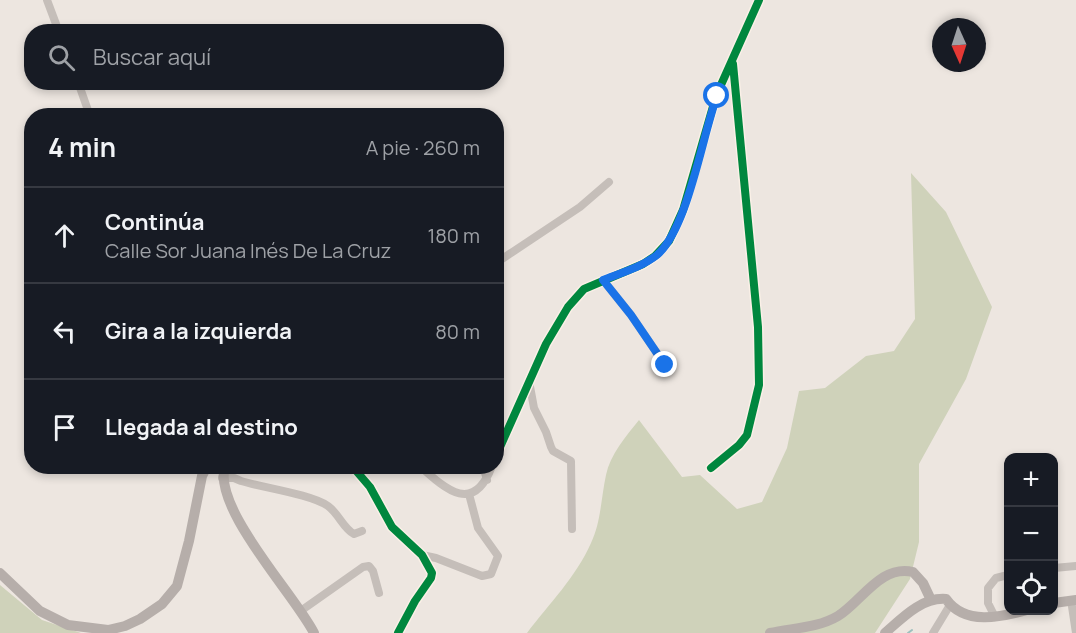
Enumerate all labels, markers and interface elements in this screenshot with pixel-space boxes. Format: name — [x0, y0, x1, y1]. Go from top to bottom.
north arrow — [932, 18, 986, 72]
search box — [24, 24, 504, 90]
icon: search — [45, 41, 78, 74]
text: Buscar aquí — [93, 42, 211, 72]
route start — [703, 82, 729, 108]
text: 4 min — [48, 129, 116, 165]
text: A pie · 260 m — [366, 134, 480, 161]
text: Continúa — [105, 207, 205, 237]
icon: ahead — [48, 219, 81, 252]
text: 180 m — [427, 222, 480, 249]
text: Calle Sor Juana Inés De La Cruz — [105, 237, 391, 264]
icon: left — [48, 315, 81, 348]
text: Gira a la izquierda — [105, 316, 292, 346]
text: 80 m — [435, 318, 480, 345]
route end — [651, 351, 677, 377]
icon: arrive — [48, 411, 81, 444]
text: Llegada al destino — [105, 412, 298, 442]
map controls — [1004, 453, 1058, 615]
button: + — [1004, 453, 1058, 507]
button: − — [1004, 507, 1058, 561]
button: locate — [1004, 561, 1058, 615]

